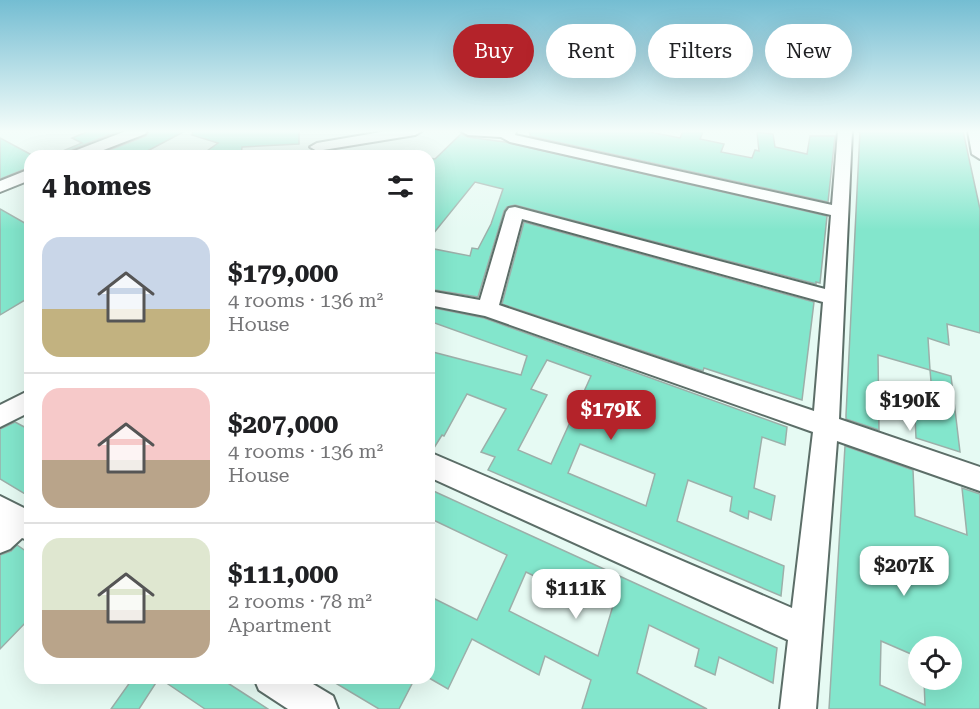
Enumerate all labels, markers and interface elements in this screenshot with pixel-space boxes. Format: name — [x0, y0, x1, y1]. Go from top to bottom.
chip: Buy — [453, 24, 534, 78]
chip: Rent — [546, 24, 636, 78]
chip: Filters — [648, 24, 753, 78]
chip: New — [765, 24, 852, 78]
icon: filters — [384, 170, 417, 203]
text: 4 homes — [42, 171, 151, 201]
text: $179,000 — [228, 258, 338, 288]
icon: home — [90, 261, 162, 333]
text: 4 rooms · 136 m² — [228, 288, 383, 312]
text: House — [228, 312, 290, 336]
pin: $190K — [868, 381, 952, 432]
text: $190K — [880, 388, 940, 412]
pin: $179K — [569, 390, 653, 441]
text: $179K — [581, 397, 641, 421]
text: $207,000 — [228, 409, 338, 439]
icon: home — [90, 412, 162, 484]
text: 4 rooms · 136 m² — [228, 439, 383, 463]
text: House — [228, 463, 290, 487]
pin: $207K — [862, 546, 946, 597]
text: $207K — [874, 553, 934, 577]
text: $111,000 — [228, 559, 338, 589]
icon: home — [90, 562, 162, 634]
pin: $111K — [534, 569, 618, 620]
text: $111K — [546, 576, 606, 600]
text: 2 rooms · 78 m² — [228, 589, 372, 613]
text: Apartment — [228, 613, 331, 637]
map controls — [908, 636, 962, 690]
button: locate — [908, 636, 962, 690]

